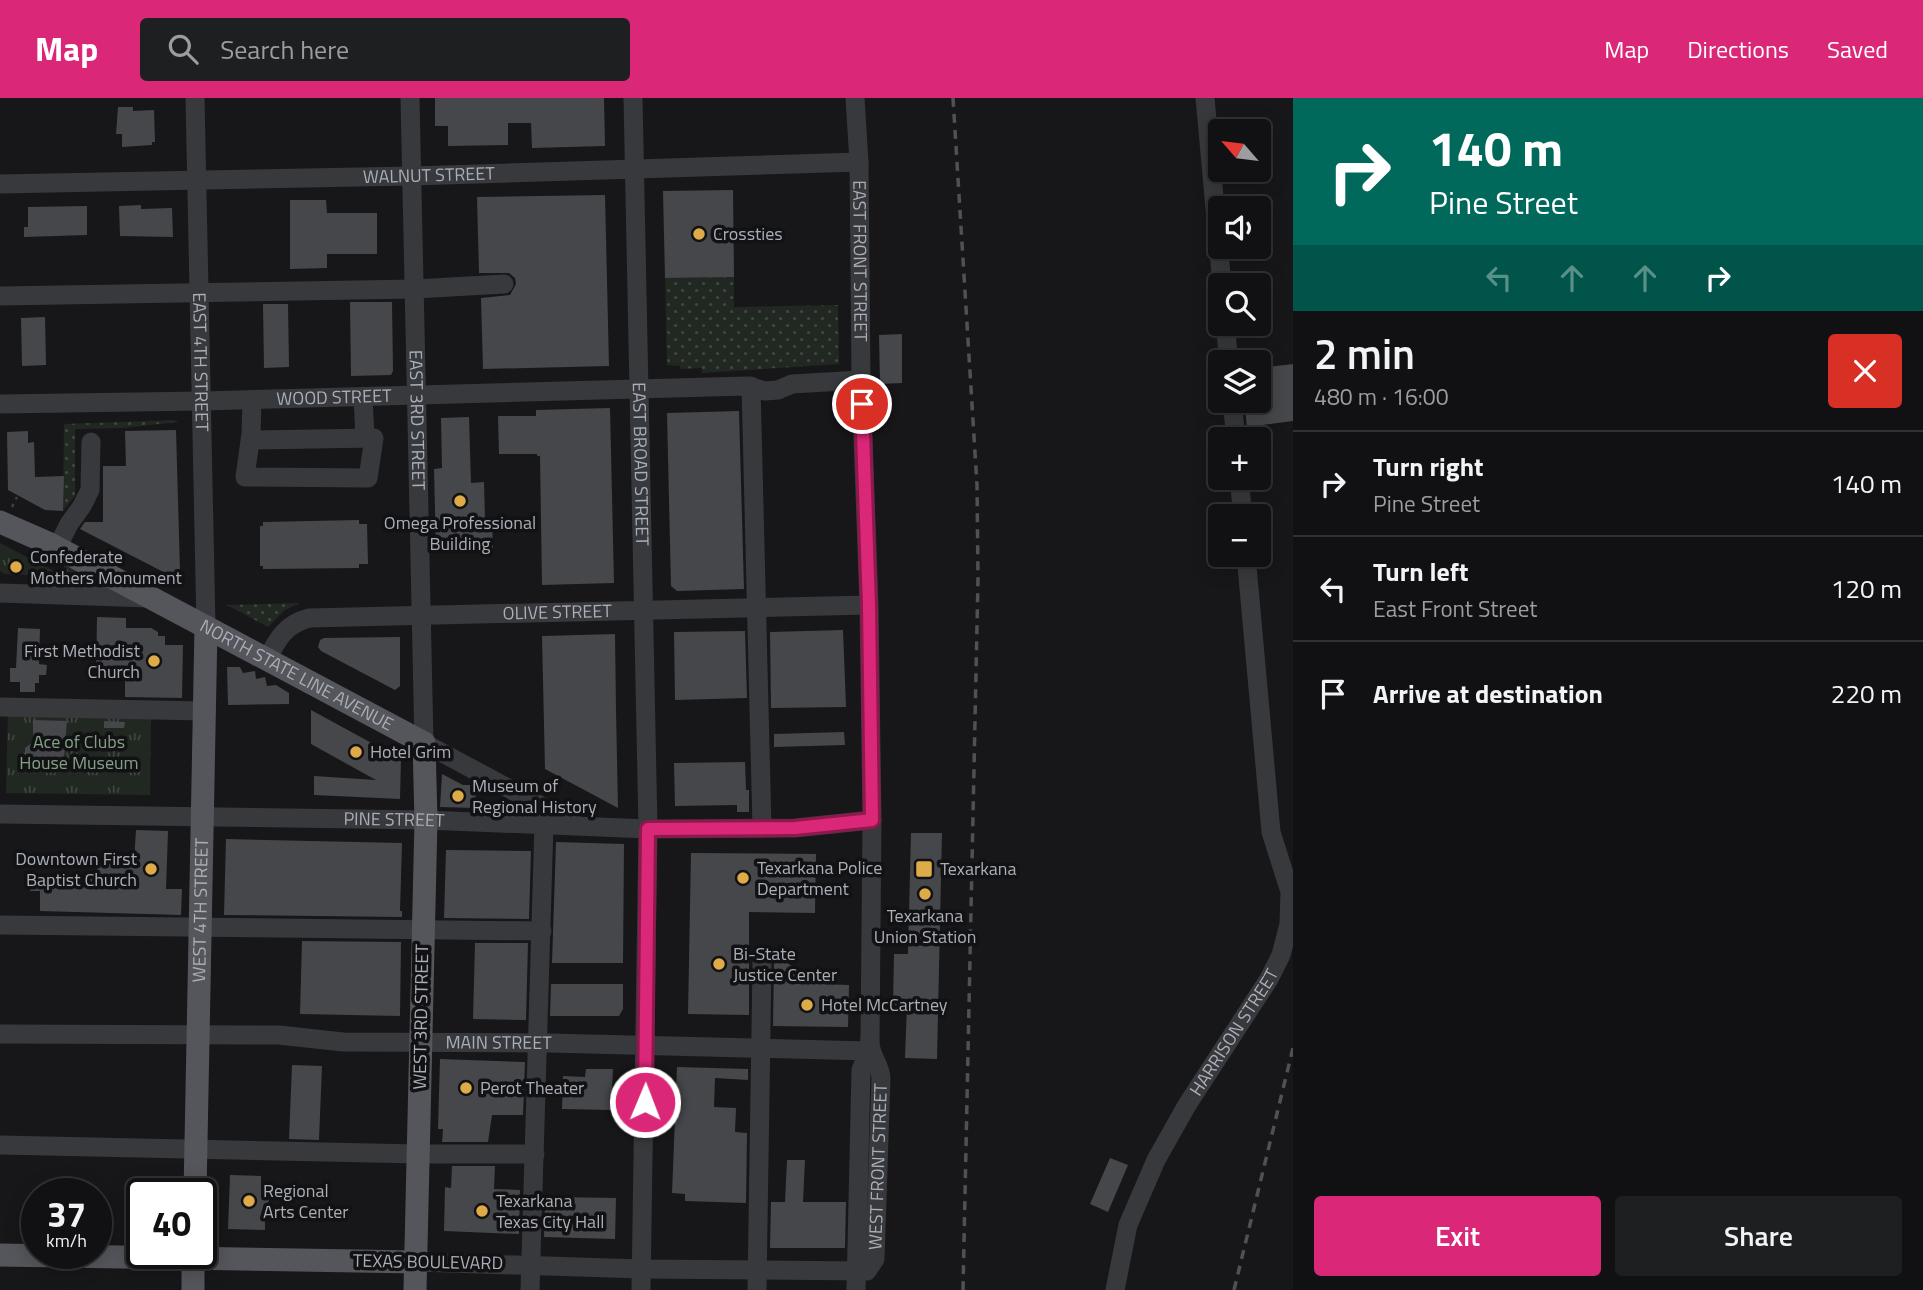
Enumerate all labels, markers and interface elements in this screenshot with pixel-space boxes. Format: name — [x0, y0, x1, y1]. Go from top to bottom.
search box — [140, 18, 630, 81]
text: Map — [35, 24, 98, 74]
icon: search — [164, 30, 202, 68]
text: Search here — [220, 30, 349, 69]
text: Map — [1604, 31, 1649, 67]
text: Directions — [1687, 31, 1789, 67]
text: Saved — [1827, 31, 1888, 67]
text: 140 m — [1429, 110, 1563, 185]
north arrow — [1208, 119, 1270, 182]
map controls — [1208, 119, 1271, 567]
icon: right — [1314, 126, 1405, 217]
street label: WALNUT STREET — [363, 159, 496, 190]
text: Pine Street — [1429, 178, 1578, 226]
street label: EAST FRONT STREET — [846, 180, 875, 342]
button: sound — [1208, 196, 1271, 259]
place label: Crossties — [713, 220, 783, 247]
marker: Crossties — [691, 226, 707, 242]
icon: left — [1480, 259, 1518, 297]
icon: ahead — [1553, 259, 1591, 297]
icon: ahead — [1626, 259, 1664, 297]
icon: right — [1699, 259, 1737, 297]
button: search — [1208, 273, 1271, 336]
street label: EAST 4TH STREET — [186, 292, 216, 432]
text: 2 min — [1314, 321, 1415, 385]
button: close — [1828, 334, 1902, 408]
street label: EAST 3RD STREET — [402, 349, 433, 491]
button: layers — [1208, 350, 1271, 413]
pin — [832, 374, 892, 434]
text: 480 m · 16:00 — [1314, 379, 1449, 414]
street label: WOOD STREET — [276, 382, 392, 412]
street label: EAST BROAD STREET — [626, 382, 656, 547]
icon: arrive — [843, 385, 881, 423]
button: + — [1208, 427, 1271, 490]
text: Turn right — [1373, 447, 1484, 486]
text: 140 m — [1831, 464, 1902, 503]
icon: right — [1314, 465, 1352, 503]
text: Pine Street — [1373, 486, 1480, 521]
marker: Omega Professional Building — [452, 493, 468, 509]
button: − — [1208, 504, 1271, 567]
place label: Omega Professional Building — [384, 509, 536, 557]
place label: Confederate Mothers Monument — [30, 543, 183, 591]
text: Turn left — [1373, 552, 1468, 591]
marker: Confederate Mothers Monument — [8, 559, 24, 575]
text: 120 m — [1831, 569, 1902, 608]
icon: left — [1314, 570, 1352, 608]
text: East Front Street — [1373, 591, 1537, 626]
street label: OLIVE STREET — [502, 597, 613, 627]
street label: NORTH STATE LINE AVENUE — [195, 612, 399, 737]
place label: First Methodist Church — [24, 637, 141, 685]
marker: First Methodist Church — [146, 653, 162, 669]
text: Arrive at destination — [1373, 674, 1603, 713]
text: 220 m — [1831, 674, 1902, 713]
icon: arrive — [1314, 675, 1352, 713]
park label: Ace of Clubs House Museum — [19, 728, 139, 776]
place label: Hotel Grim — [370, 738, 451, 765]
marker: Hotel Grim — [348, 744, 364, 760]
place label: Museum of Regional History — [472, 772, 597, 820]
marker: Museum of Regional History — [450, 788, 466, 804]
street label: PINE STREET — [343, 805, 446, 834]
street label: WEST 4TH STREET — [185, 837, 215, 983]
place label: Downtown First Baptist Church — [15, 845, 138, 893]
place label: Texarkana Police Department — [757, 854, 882, 902]
place label: Texarkana — [940, 855, 1016, 882]
marker: Texarkana — [914, 859, 934, 879]
marker: Downtown First Baptist Church — [143, 861, 159, 877]
marker: Texarkana Police Department — [735, 870, 751, 886]
marker: Texarkana Union Station — [917, 886, 933, 902]
place label: Texarkana Union Station — [874, 902, 976, 950]
place label: Bi-State Justice Center — [733, 940, 837, 988]
street label: WEST 3RD STREET — [406, 944, 435, 1090]
marker: Bi-State Justice Center — [711, 956, 727, 972]
street label: HARRISON STREET — [1183, 963, 1285, 1101]
place label: Hotel McCartney — [821, 991, 948, 1018]
marker: Hotel McCartney — [799, 997, 815, 1013]
street label: MAIN STREET — [445, 1028, 552, 1056]
position arrow — [608, 1065, 682, 1139]
place label: Perot Theater — [480, 1074, 584, 1101]
marker: Perot Theater — [458, 1080, 474, 1096]
street label: WEST FRONT STREET — [861, 1082, 894, 1250]
place label: Regional Arts Center — [263, 1177, 349, 1225]
speed limit sign: 40 — [126, 1178, 217, 1269]
text: 37 — [47, 1187, 86, 1241]
place label: Texarkana Texas City Hall — [496, 1187, 604, 1235]
marker: Regional Arts Center — [241, 1193, 257, 1209]
button: Exit — [1314, 1196, 1601, 1276]
button: Share — [1615, 1196, 1902, 1276]
marker: Texarkana Texas City Hall — [474, 1203, 490, 1219]
text: km/h — [46, 1227, 87, 1254]
street label: TEXAS BOULEVARD — [353, 1247, 503, 1276]

